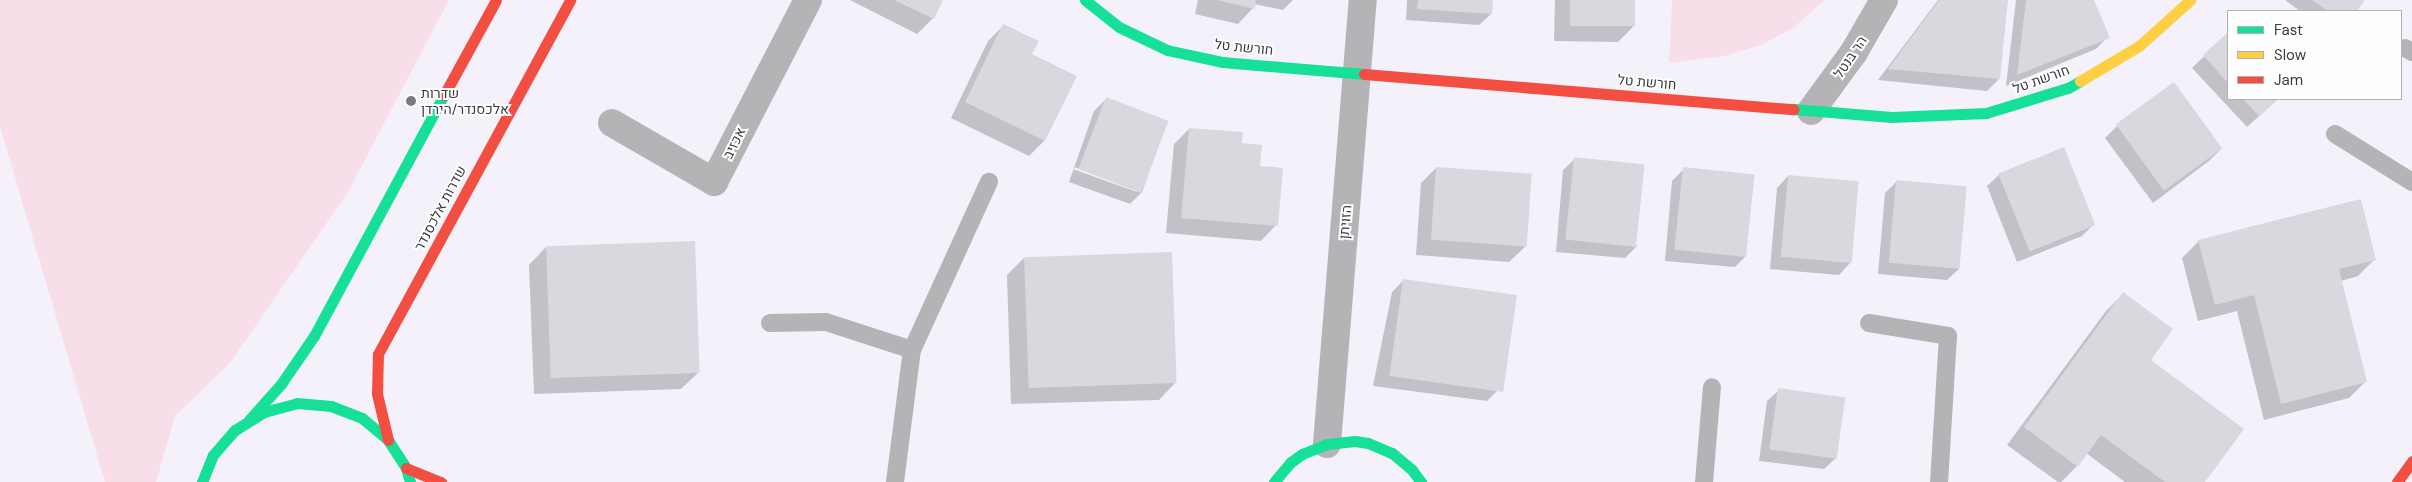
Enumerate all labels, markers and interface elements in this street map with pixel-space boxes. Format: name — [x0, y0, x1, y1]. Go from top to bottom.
legend — [2227, 10, 2402, 100]
text: Fast — [2274, 20, 2303, 40]
street label: הר בנטל — [1830, 33, 1870, 81]
street label: חורשת טל — [1214, 36, 1274, 58]
text: Slow — [2274, 45, 2306, 65]
street label: חורשת טל — [2010, 61, 2072, 97]
text: Jam — [2274, 70, 2303, 90]
street label: חורשת טל — [1617, 71, 1677, 93]
place label: שדרות אלכסנדר/הירדן — [421, 85, 509, 118]
marker: שדרות אלכסנדר/הירדן — [405, 95, 417, 107]
street label: אכזיב — [719, 124, 749, 162]
street label: שדרות אלכסנדר — [411, 163, 469, 253]
street label: הזויתן — [1335, 204, 1355, 240]

